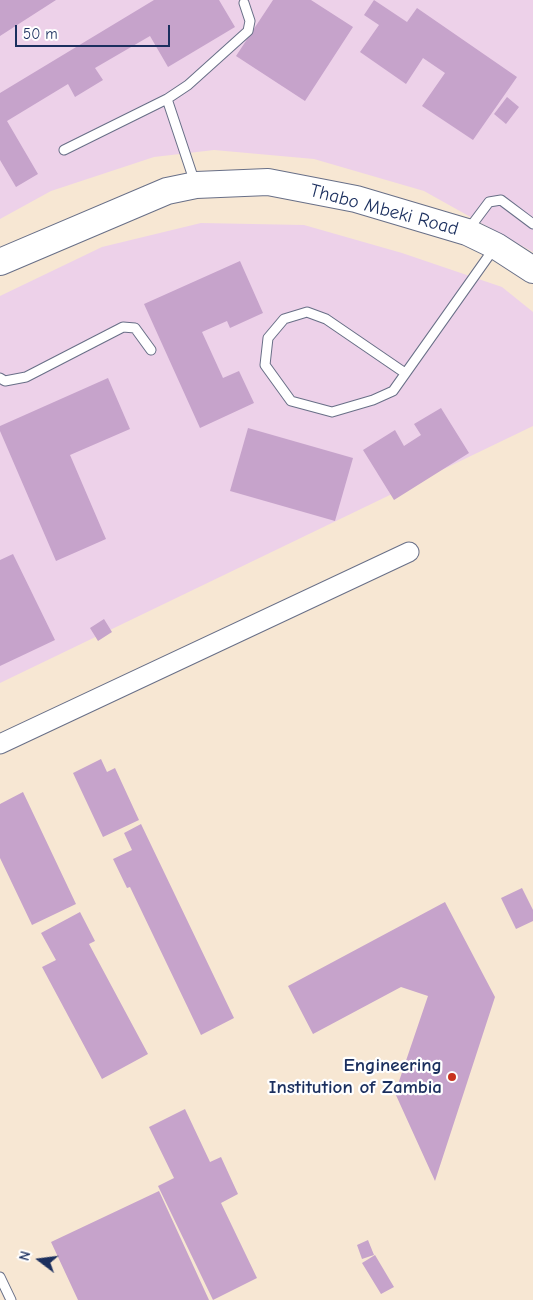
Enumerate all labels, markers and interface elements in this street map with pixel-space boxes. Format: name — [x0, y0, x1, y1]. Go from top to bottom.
scale bar — [18, 15, 172, 47]
text: 50 m — [23, 25, 58, 43]
street label: Thabo Mbeki Road — [307, 179, 461, 241]
place label: Engineering Institution of Zambia — [269, 1055, 442, 1099]
marker: Engineering Institution of Zambia — [446, 1071, 458, 1083]
north arrow — [15, 1235, 65, 1285]
text: N — [16, 1249, 34, 1263]

